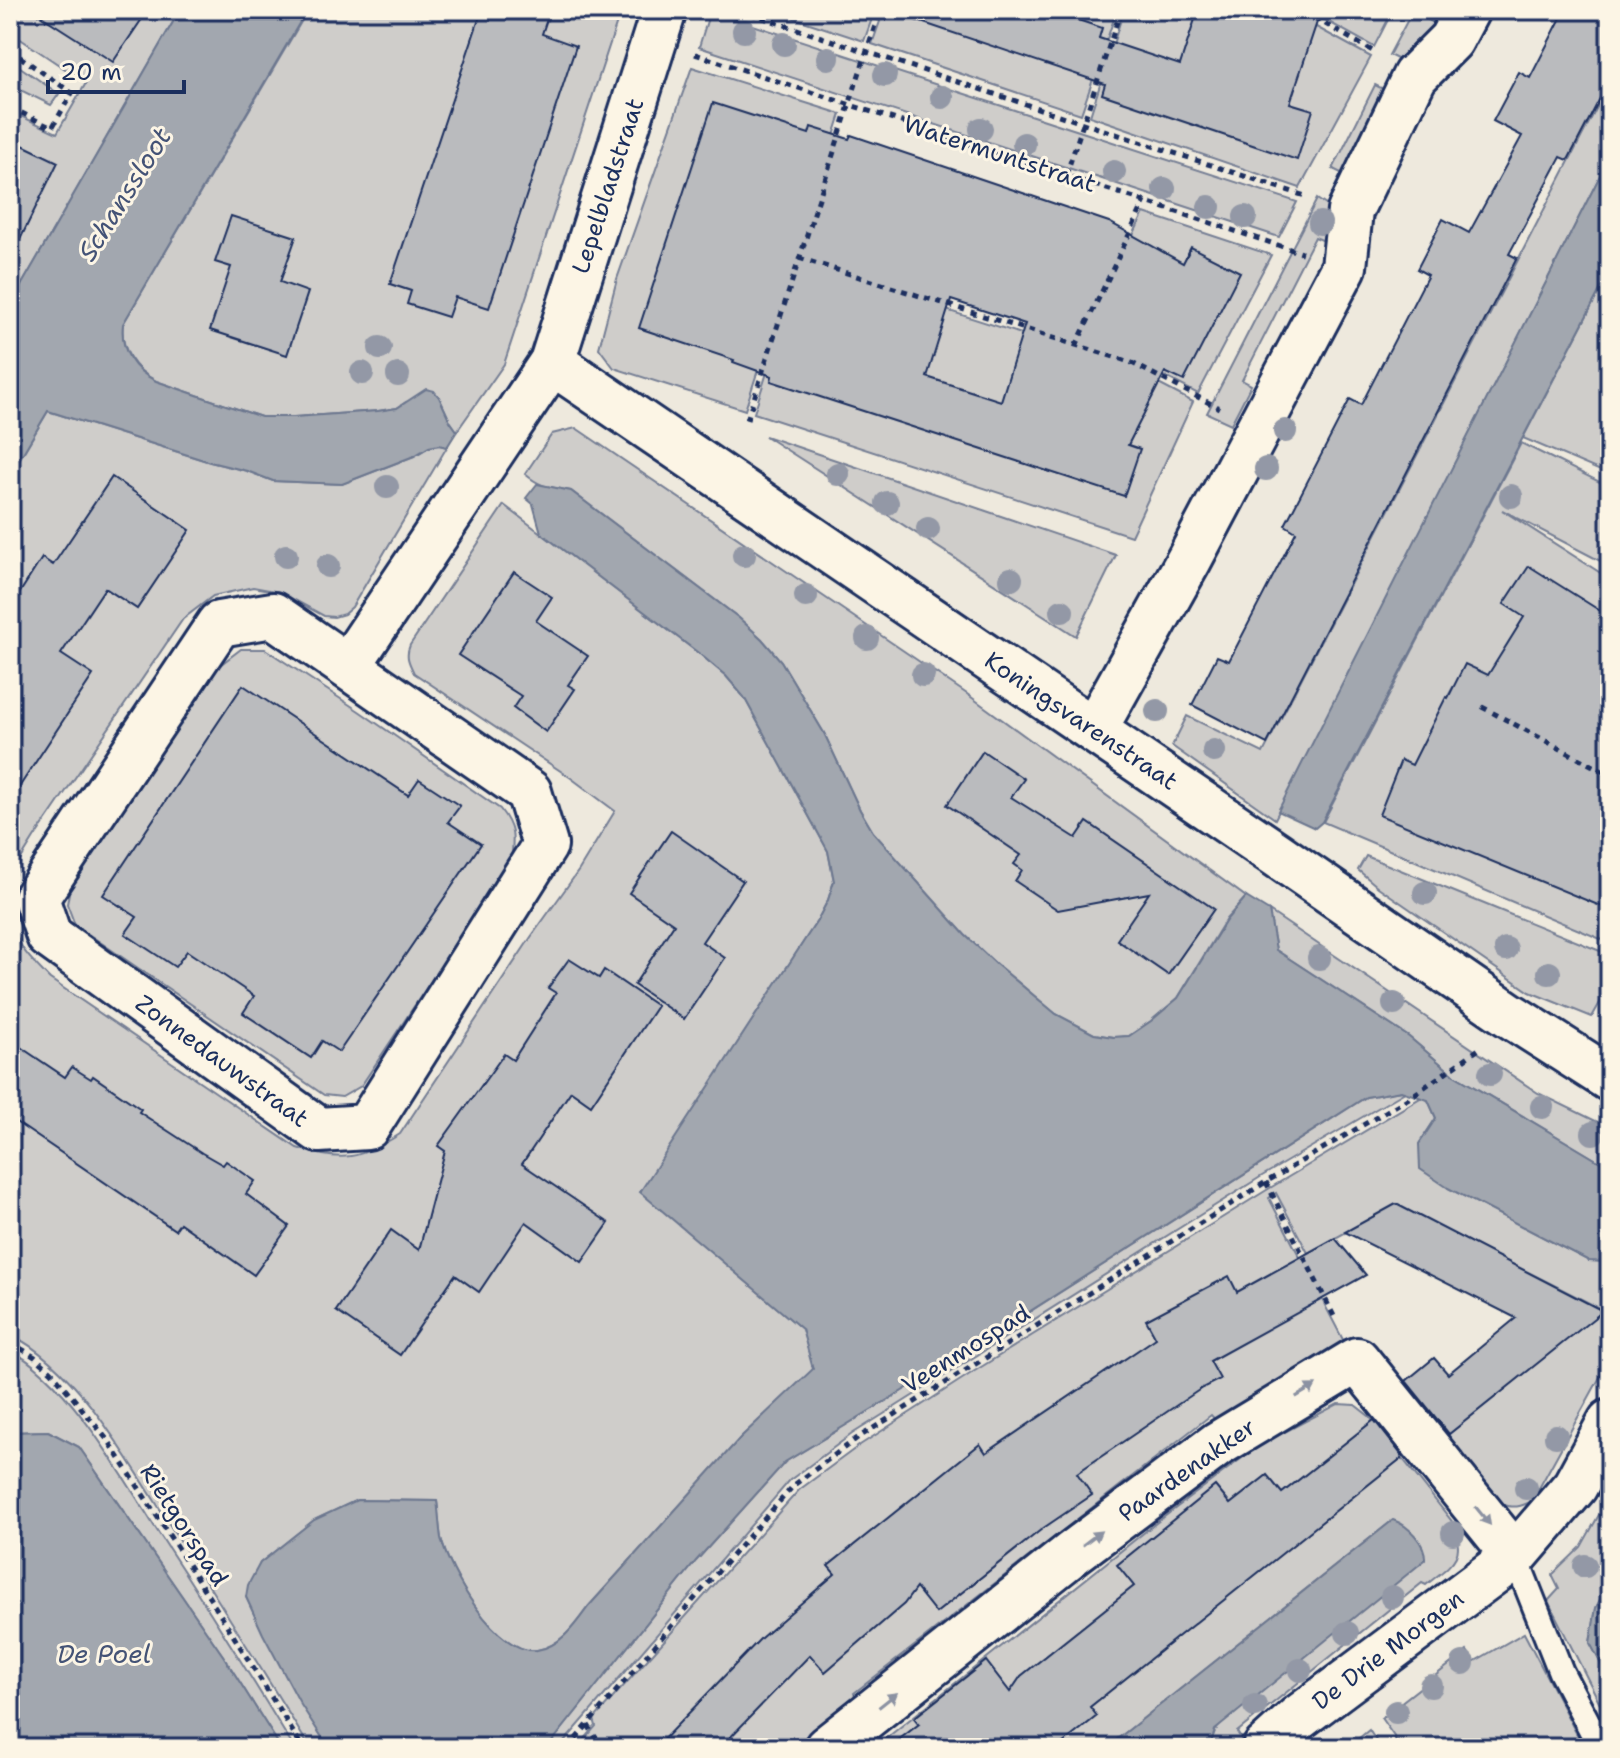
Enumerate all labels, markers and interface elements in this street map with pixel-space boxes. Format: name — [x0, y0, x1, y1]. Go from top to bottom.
scale bar — [48, 44, 184, 94]
text: 20 m — [60, 56, 122, 88]
street label: Lepelbladstraat — [565, 94, 651, 278]
street label: Watermuntstraat — [900, 108, 1100, 200]
water label: Schanssloot — [69, 120, 179, 267]
street label: Koningsvarenstraat — [978, 644, 1184, 798]
street label: Zonnedauwstraat — [129, 987, 315, 1135]
street label: Veenmospad — [896, 1297, 1036, 1401]
one-way arrow — [1295, 1384, 1317, 1398]
street label: Paardenakker — [1112, 1411, 1262, 1529]
street label: Rietgorspad — [132, 1458, 236, 1592]
one-way arrow — [1474, 1506, 1491, 1526]
one-way arrow — [1082, 1531, 1103, 1547]
street label: De Drie Morgen — [1306, 1583, 1470, 1717]
water label: De Poel — [57, 1636, 151, 1671]
one-way arrow — [878, 1692, 898, 1708]

